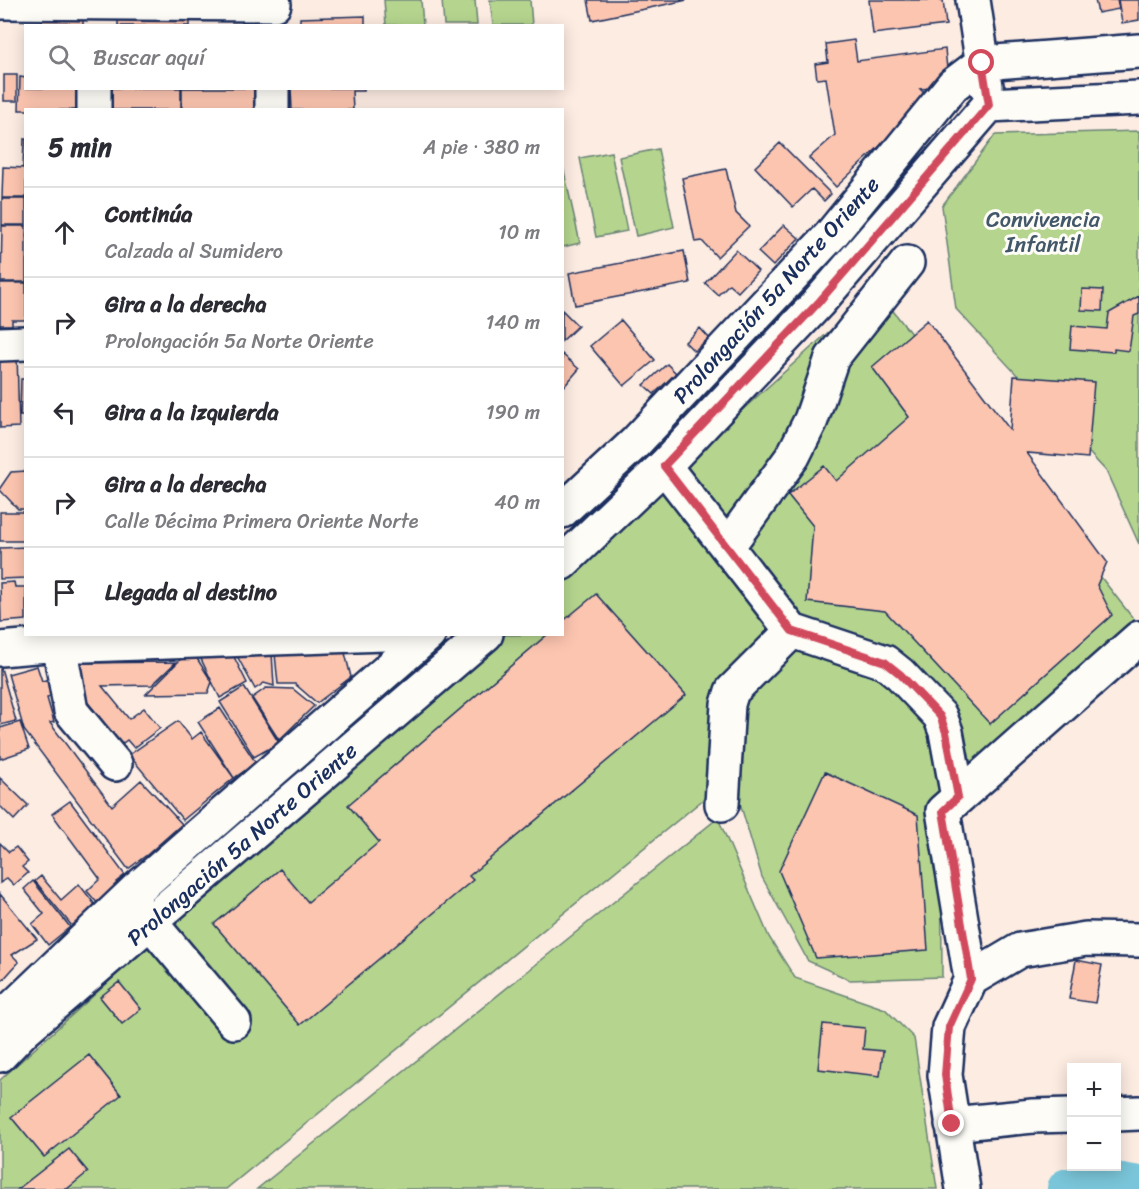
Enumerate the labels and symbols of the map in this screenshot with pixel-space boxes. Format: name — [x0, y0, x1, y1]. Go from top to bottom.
route start — [968, 49, 994, 75]
street label: Prolongación 5a Norte Oriente — [663, 167, 889, 413]
park label: Convivencia Infantil — [986, 200, 1101, 264]
street label: Prolongación 5a Norte Oriente — [118, 732, 366, 956]
route end — [938, 1110, 964, 1136]

